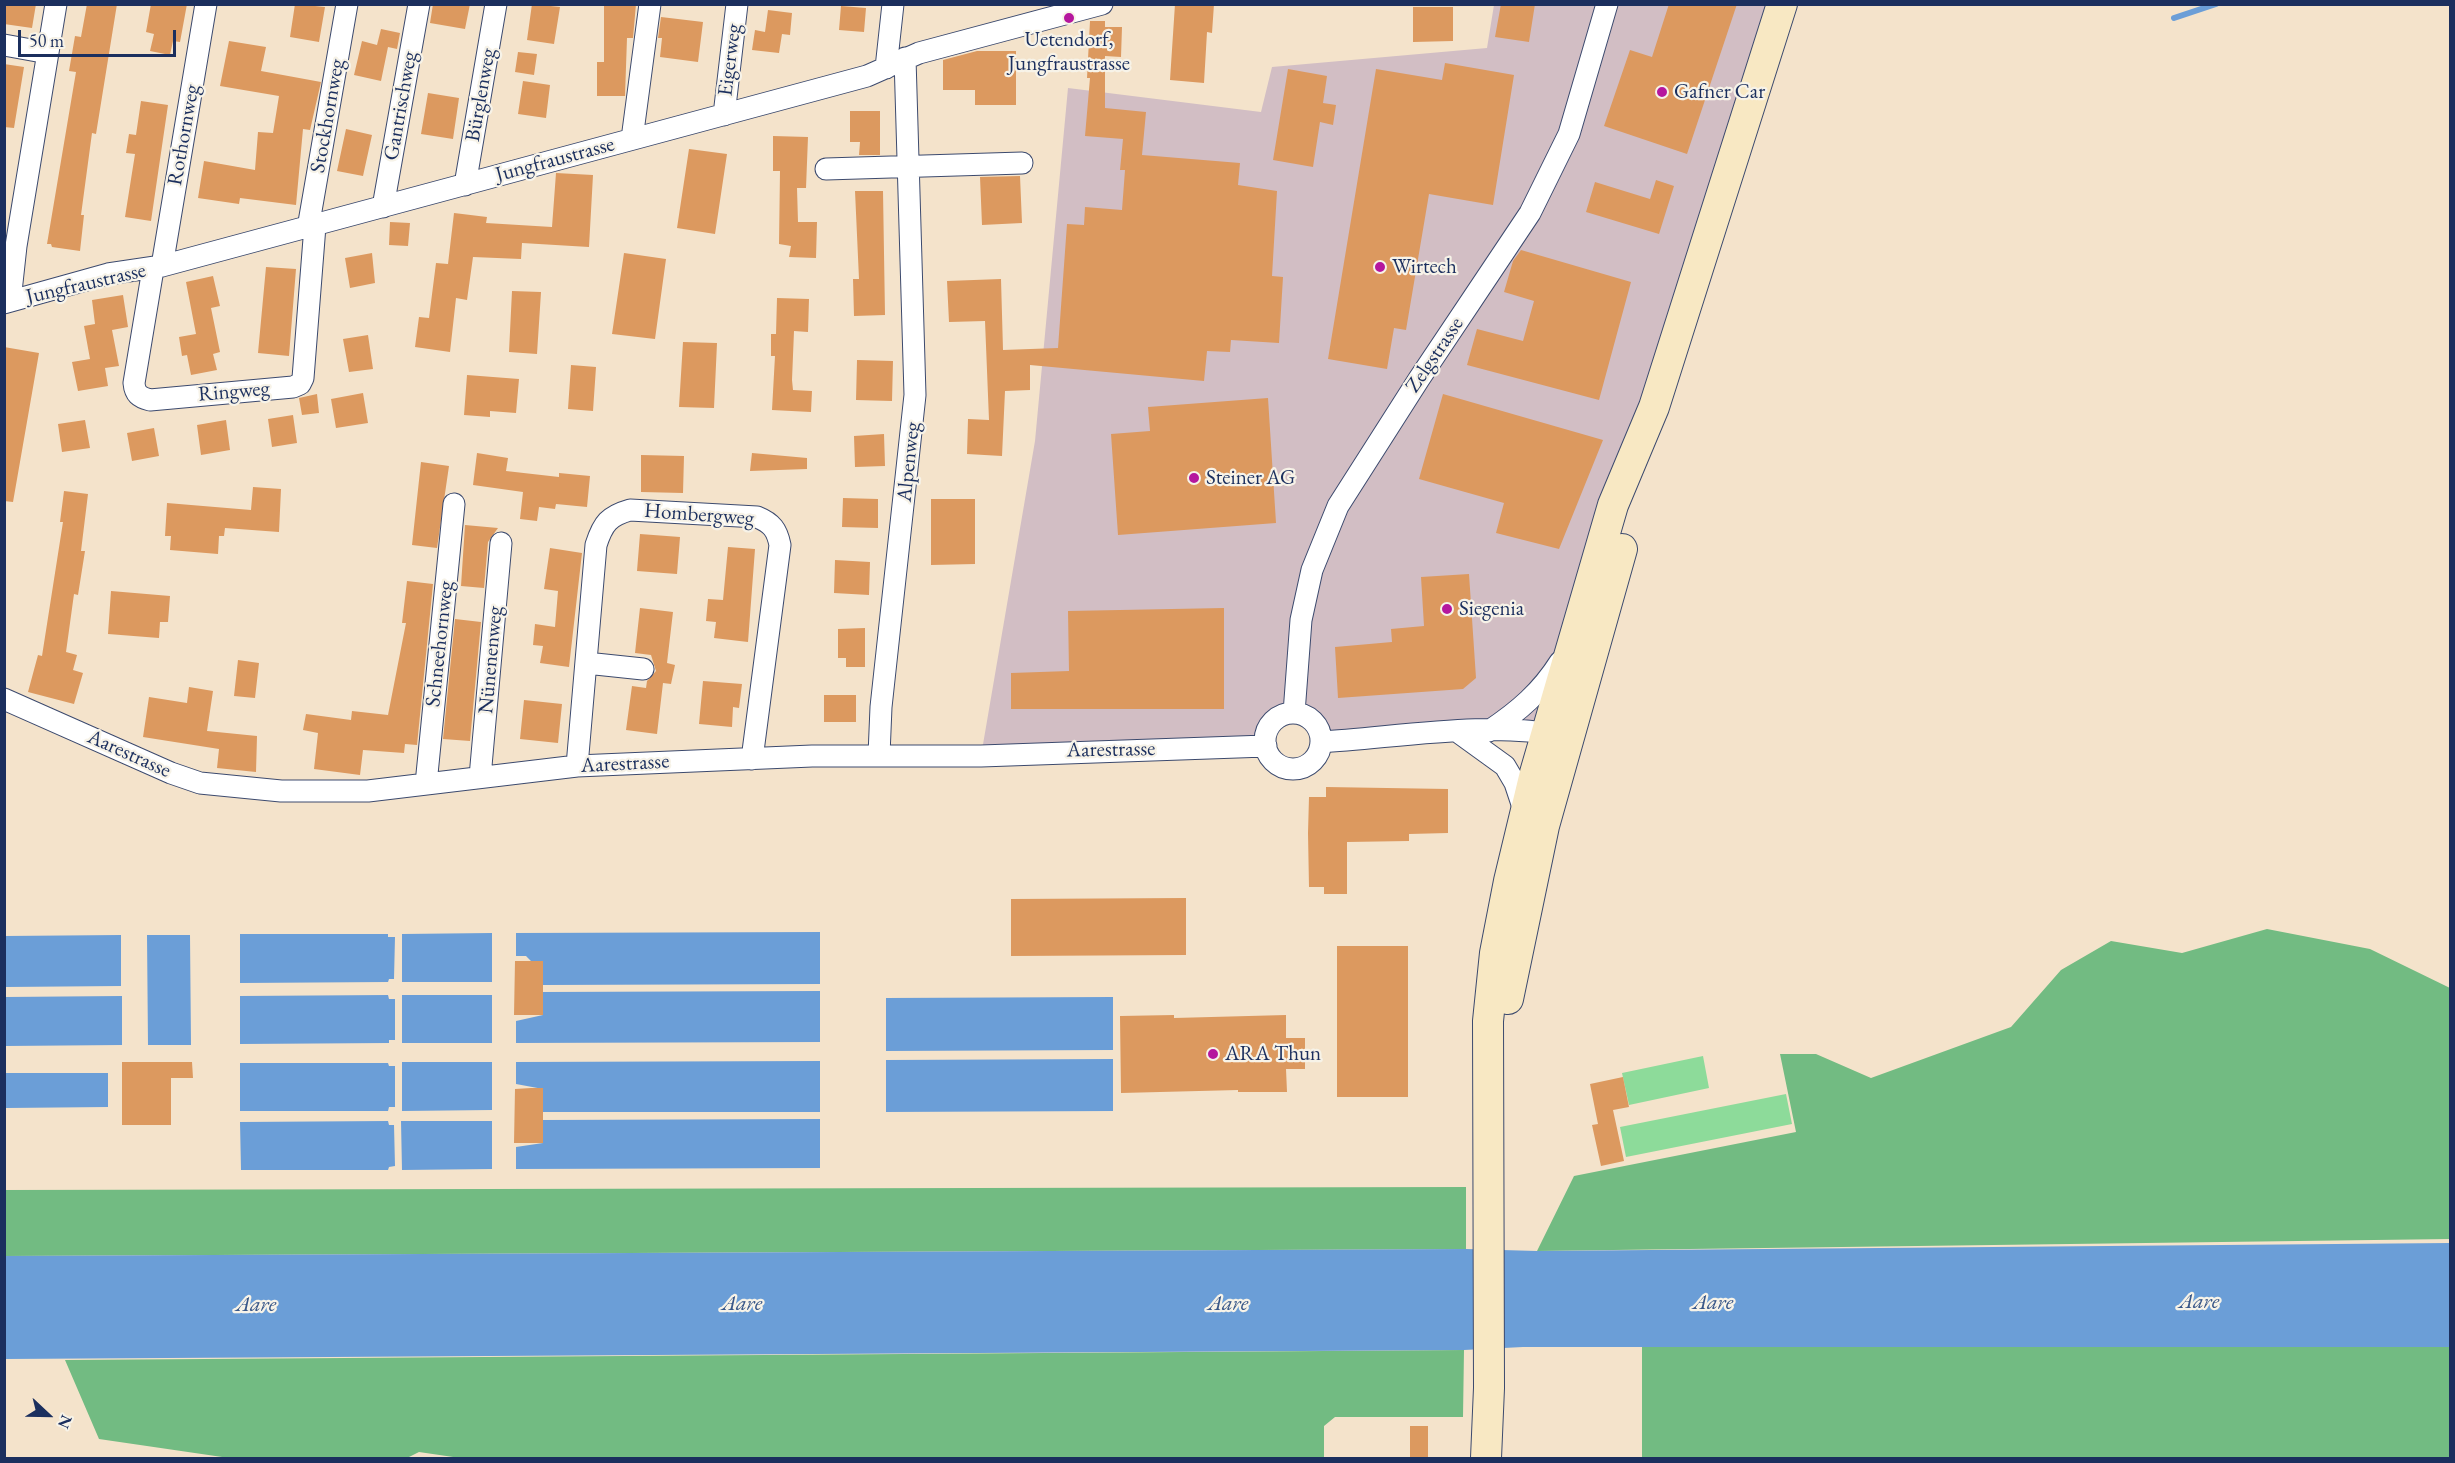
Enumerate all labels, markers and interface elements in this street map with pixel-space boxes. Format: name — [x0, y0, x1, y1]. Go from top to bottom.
marker: Uetendorf, Jungfraustrasse — [1062, 11, 1076, 25]
scale bar — [21, 18, 178, 56]
street label: Eigerweg — [713, 22, 747, 98]
place label: Uetendorf, Jungfraustrasse — [1008, 27, 1130, 77]
text: 50 m — [29, 29, 64, 52]
street label: Bürglenweg — [460, 46, 502, 144]
street label: Gantrischweg — [379, 49, 423, 163]
street label: Stockhornweg — [306, 57, 350, 175]
place label: Gafner Car — [1674, 79, 1765, 105]
street label: Rothornweg — [163, 83, 205, 187]
marker: Gafner Car — [1655, 85, 1669, 99]
street label: Jungfraustrasse — [493, 132, 617, 188]
place label: Wirtech — [1392, 254, 1457, 280]
street label: Jungfraustrasse — [24, 258, 148, 310]
marker: Wirtech — [1373, 260, 1387, 274]
street label: Zelgstrasse — [1401, 312, 1469, 398]
street label: Ringweg — [197, 376, 271, 408]
street label: Alpenweg — [892, 421, 926, 503]
place label: Steiner AG — [1206, 465, 1295, 491]
marker: Steiner AG — [1187, 471, 1201, 485]
street label: Hombergweg — [643, 499, 755, 531]
street label: Schneehornweg — [421, 580, 459, 708]
place label: Siegenia — [1459, 596, 1524, 622]
marker: Siegenia — [1440, 602, 1454, 616]
street label: Nünenenweg — [474, 605, 508, 715]
street label: Aarestrasse — [83, 724, 175, 784]
street label: Aarestrasse — [1066, 737, 1156, 763]
street label: Aarestrasse — [580, 749, 670, 779]
place label: ARA Thun — [1225, 1041, 1321, 1067]
marker: ARA Thun — [1206, 1047, 1220, 1061]
water label: Aare — [2179, 1289, 2219, 1315]
water label: Aare — [1693, 1290, 1733, 1316]
water label: Aare — [722, 1291, 762, 1317]
water label: Aare — [1208, 1291, 1248, 1317]
water label: Aare — [236, 1292, 276, 1318]
north arrow — [18, 1385, 78, 1445]
text: N — [53, 1412, 77, 1432]

